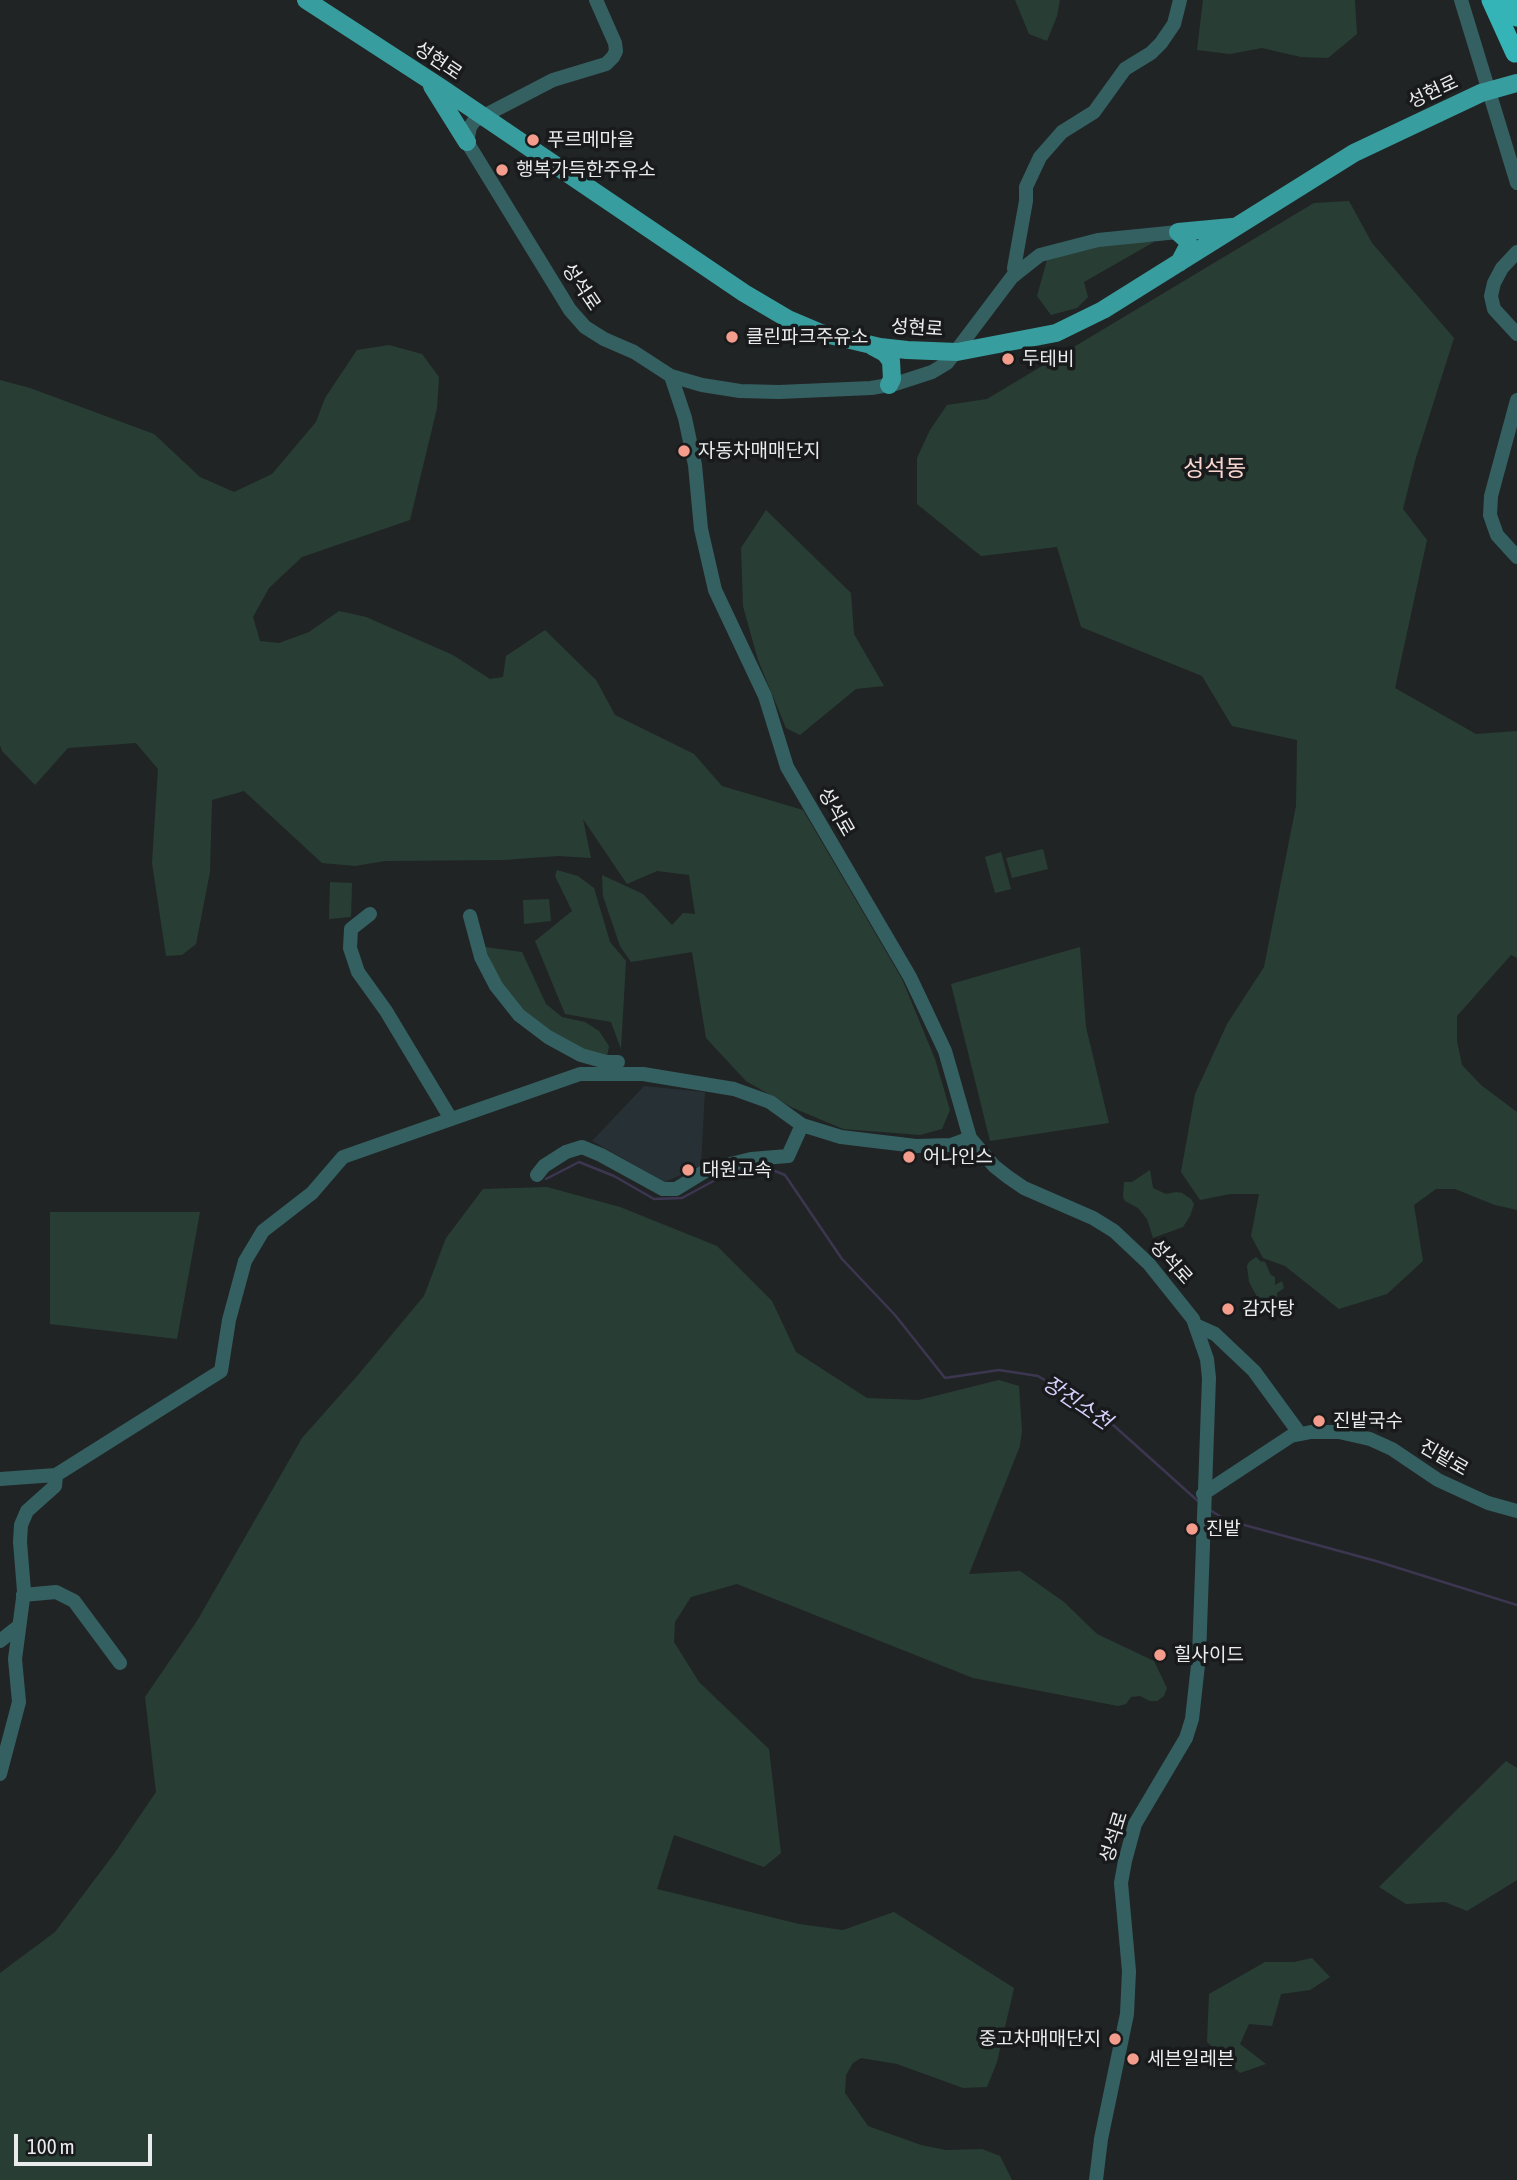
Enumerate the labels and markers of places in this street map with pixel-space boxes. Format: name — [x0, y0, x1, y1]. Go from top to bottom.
place label: 푸르메마을 — [547, 129, 634, 151]
marker: 푸르메마을 — [525, 132, 541, 148]
place label: 행복가득한주유소 — [516, 159, 656, 181]
marker: 행복가득한주유소 — [494, 162, 510, 178]
place label: 클린파크주유소 — [746, 326, 868, 348]
marker: 클린파크주유소 — [724, 329, 740, 345]
place label: 두테비 — [1022, 348, 1074, 370]
marker: 두테비 — [1000, 351, 1016, 367]
place label: 자동차매매단지 — [698, 440, 820, 462]
marker: 자동차매매단지 — [676, 443, 692, 459]
place label: 어나인스 — [923, 1146, 993, 1168]
marker: 어나인스 — [901, 1149, 917, 1165]
place label: 대원고속 — [702, 1159, 772, 1181]
marker: 대원고속 — [680, 1162, 696, 1178]
place label: 감자탕 — [1242, 1298, 1294, 1320]
marker: 감자탕 — [1220, 1301, 1236, 1317]
place label: 진밭국수 — [1333, 1410, 1403, 1432]
marker: 진밭국수 — [1311, 1413, 1327, 1429]
place label: 진밭 — [1206, 1518, 1241, 1540]
marker: 진밭 — [1184, 1521, 1200, 1537]
place label: 힐사이드 — [1174, 1644, 1244, 1666]
marker: 힐사이드 — [1152, 1647, 1168, 1663]
place label: 중고차매매단지 — [979, 2028, 1101, 2050]
marker: 중고차매매단지 — [1107, 2031, 1123, 2047]
place label: 세븐일레븐 — [1147, 2048, 1234, 2070]
marker: 세븐일레븐 — [1125, 2051, 1141, 2067]

